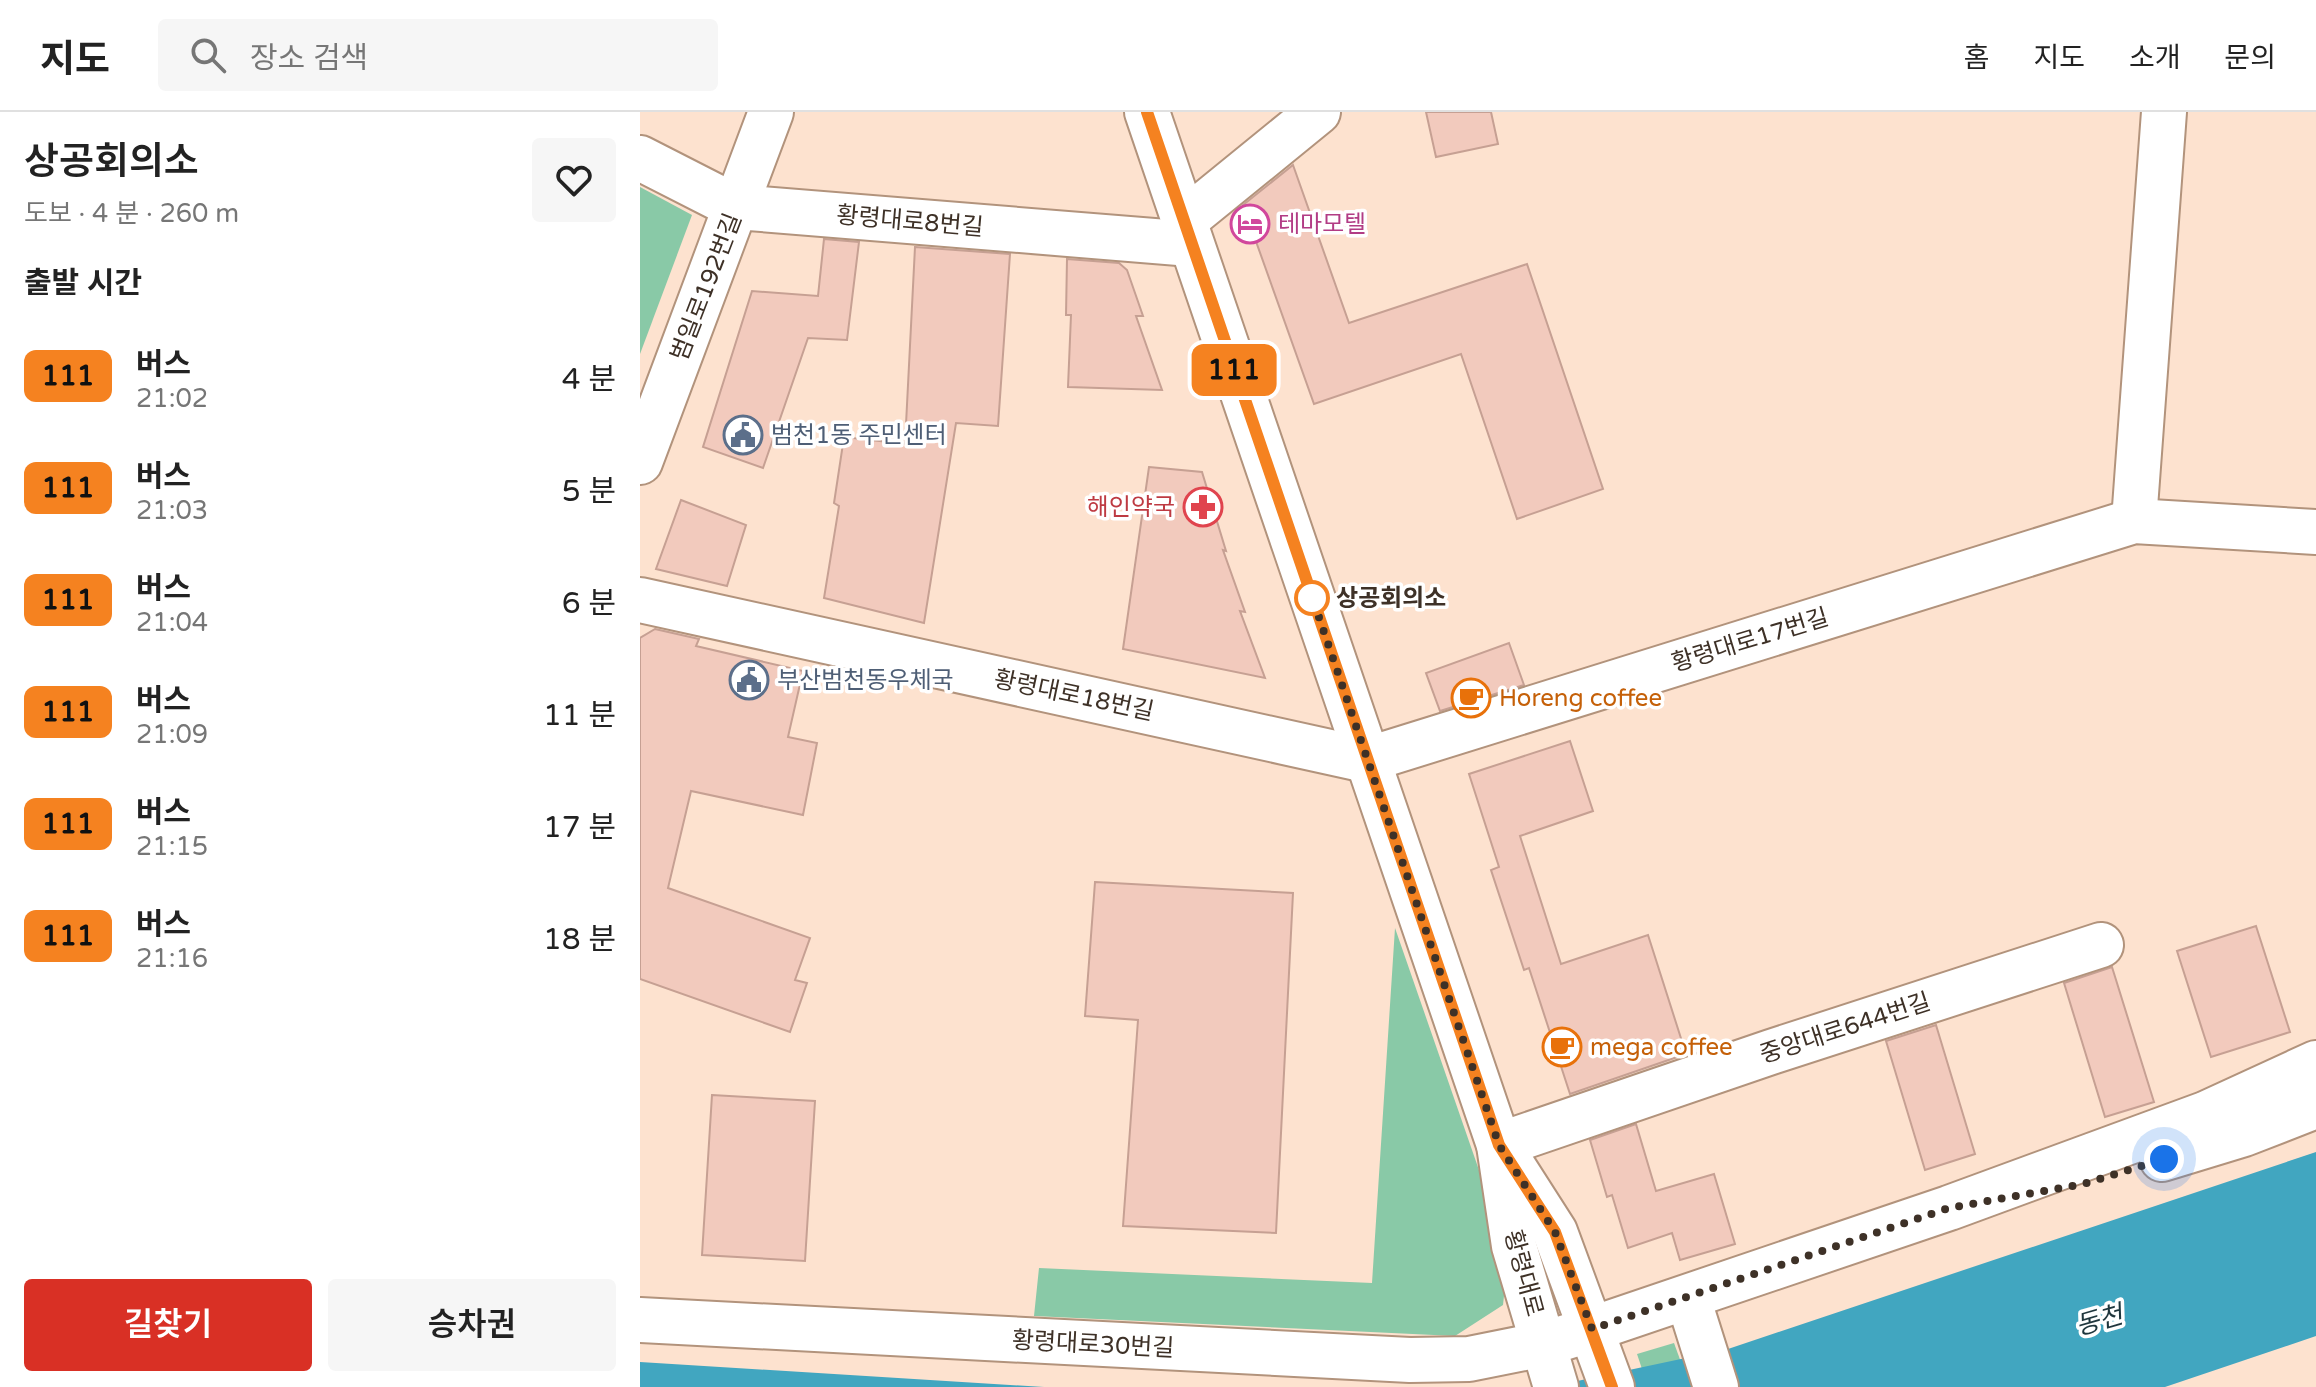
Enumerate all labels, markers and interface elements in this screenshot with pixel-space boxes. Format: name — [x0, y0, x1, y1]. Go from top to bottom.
search box — [158, 19, 718, 91]
icon: search — [186, 33, 230, 77]
text: 지도 — [40, 37, 110, 83]
text: 장소 검색 — [250, 40, 368, 77]
text: 홈 — [1964, 41, 1989, 75]
text: 지도 — [2033, 41, 2085, 75]
text: 소개 — [2129, 41, 2180, 75]
text: 문의 — [2224, 41, 2276, 75]
button: heart — [532, 138, 616, 222]
text: 상공회의소 — [24, 139, 199, 185]
text: 도보 · 4 분 · 260 m — [24, 198, 239, 229]
street label: 황령대로8번길 — [835, 201, 985, 242]
hotel icon: 테마모텔 — [1229, 203, 1271, 245]
street label: 범일로192번길 — [665, 209, 748, 365]
place label: 테마모텔 — [1278, 210, 1366, 239]
text: 출발 시간 — [24, 265, 142, 302]
line badge: 111 — [1188, 344, 1280, 396]
text: 버스 — [136, 346, 191, 383]
text: 111 — [1208, 353, 1260, 387]
text: 111 — [42, 359, 94, 393]
text: 4 분 — [562, 361, 616, 398]
text: 21:02 — [136, 383, 208, 414]
public building icon: 범천1동 주민센터 — [722, 414, 764, 456]
place label: 범천1동 주민센터 — [771, 421, 947, 450]
text: 버스 — [136, 458, 191, 495]
text: 111 — [42, 471, 94, 505]
text: 5 분 — [562, 473, 616, 510]
pharmacy icon: 해인약국 — [1182, 486, 1224, 528]
place label: 해인약국 — [1087, 493, 1175, 522]
text: 21:03 — [136, 495, 208, 526]
text: 버스 — [136, 570, 191, 607]
marker: 상공회의소 — [1295, 581, 1329, 615]
text: 111 — [42, 583, 94, 617]
place label: 상공회의소 — [1336, 584, 1446, 613]
text: 6 분 — [562, 585, 616, 622]
street label: 황령대로17번길 — [1668, 603, 1832, 678]
text: 21:04 — [136, 607, 208, 638]
public building icon: 부산범천동우체국 — [728, 659, 770, 701]
street label: 황령대로18번길 — [991, 664, 1156, 727]
place label: 부산범천동우체국 — [777, 666, 954, 695]
cafe icon: Horeng coffee — [1450, 677, 1492, 719]
text: 버스 — [136, 682, 191, 719]
place label: Horeng coffee — [1499, 684, 1662, 713]
text: 111 — [42, 695, 94, 729]
text: 11 분 — [543, 697, 616, 734]
text: 21:09 — [136, 719, 208, 750]
text: 버스 — [136, 794, 191, 831]
text: 111 — [42, 807, 94, 841]
text: 17 분 — [543, 809, 616, 846]
text: 21:15 — [136, 831, 208, 862]
text: 버스 — [136, 906, 191, 943]
text: 111 — [42, 919, 94, 953]
text: 18 분 — [543, 921, 616, 958]
text: 21:16 — [136, 943, 208, 974]
street label: 중앙대로644번길 — [1756, 987, 1934, 1070]
cafe icon: mega coffee — [1541, 1026, 1583, 1068]
place label: mega coffee — [1590, 1033, 1733, 1062]
your location — [2144, 1139, 2184, 1179]
street label: 황령대로 — [1498, 1227, 1549, 1320]
button: 길찾기 — [24, 1279, 312, 1371]
button: 승차권 — [328, 1279, 616, 1371]
water label: 동천 — [2072, 1298, 2129, 1342]
street label: 황령대로30번길 — [1011, 1326, 1175, 1363]

